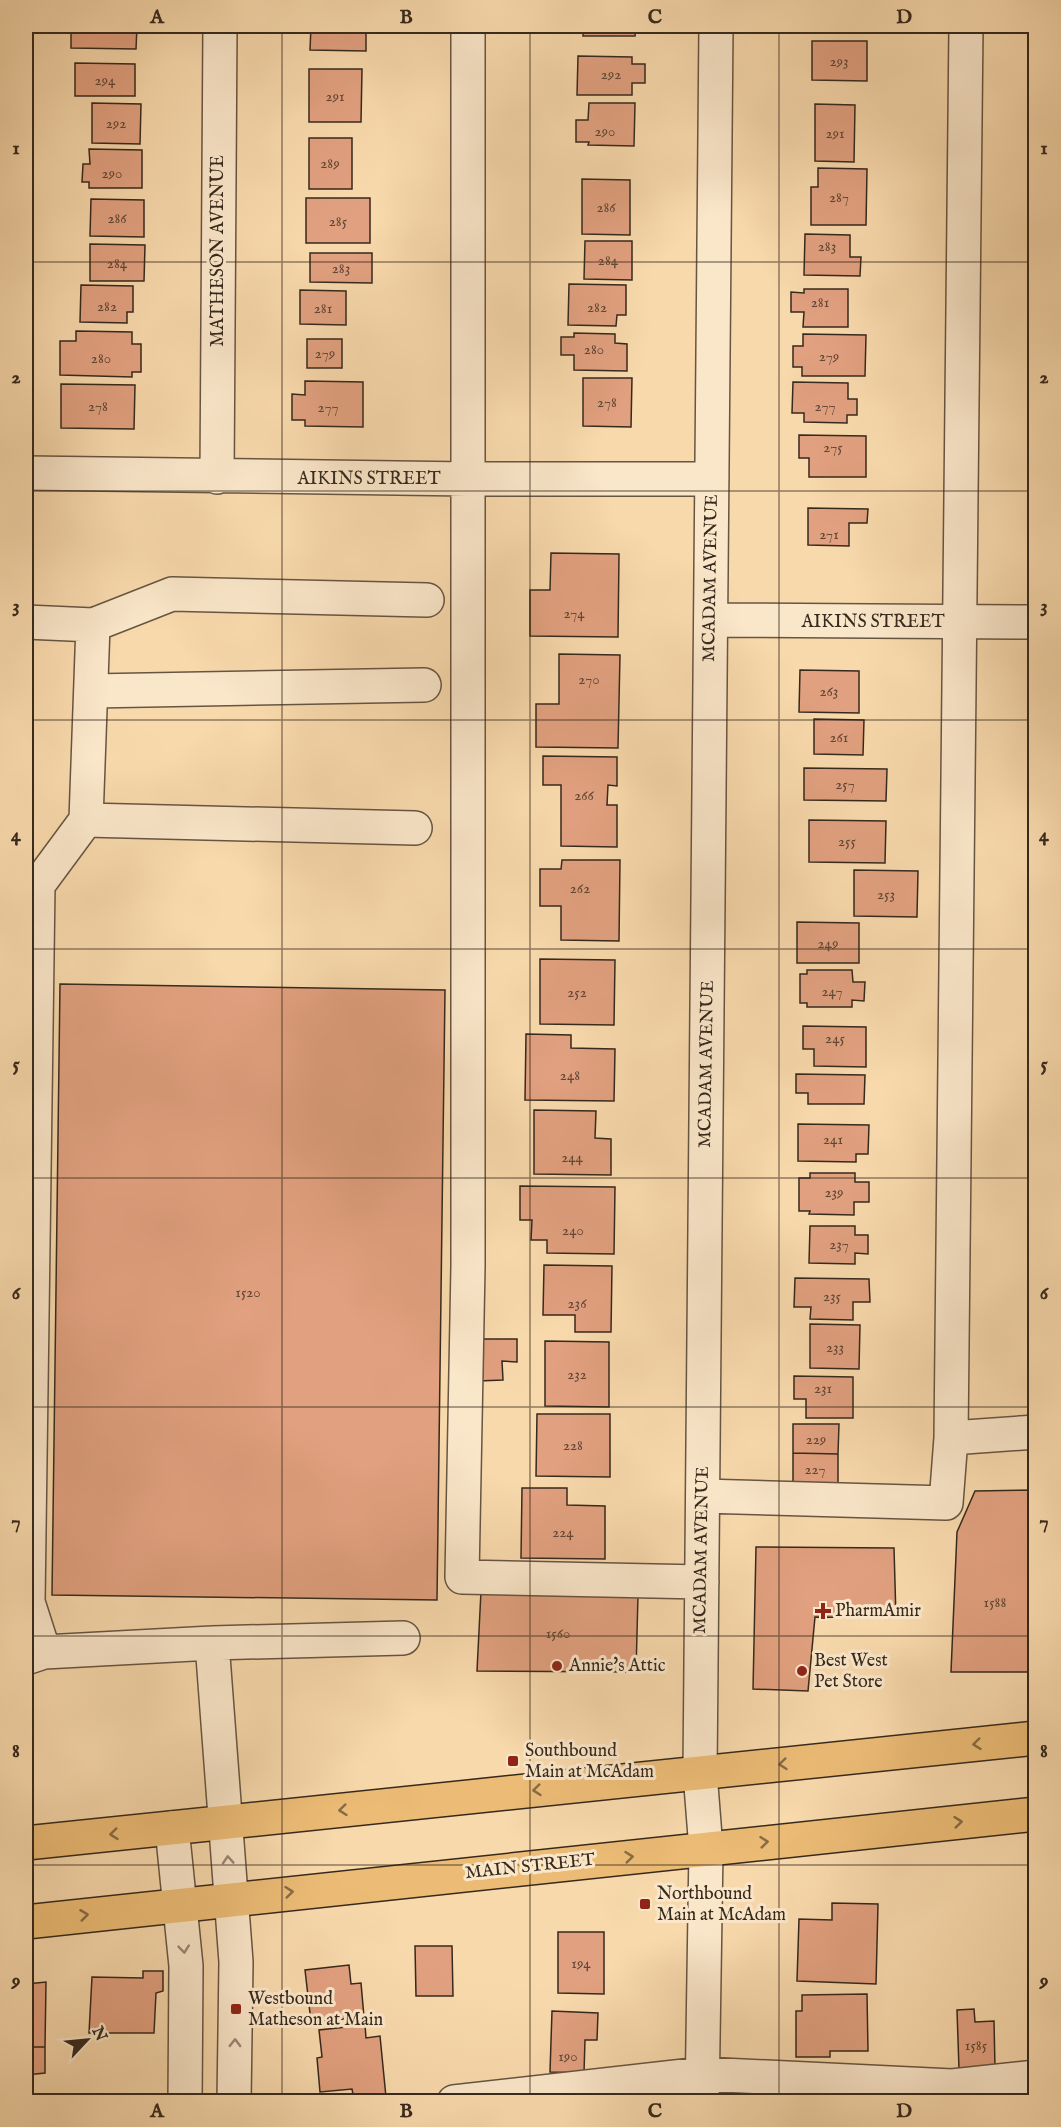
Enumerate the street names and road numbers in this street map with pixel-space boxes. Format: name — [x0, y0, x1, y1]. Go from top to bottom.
street label: MATHESON AVENUE — [207, 155, 230, 347]
street label: AIKINS STREET — [296, 468, 441, 491]
street label: MCADAM AVENUE — [698, 494, 724, 662]
street label: AIKINS STREET — [800, 611, 945, 634]
street label: MCADAM AVENUE — [694, 980, 720, 1148]
street label: MCADAM AVENUE — [689, 1466, 715, 1634]
street label: MAIN STREET — [464, 1849, 596, 1885]

